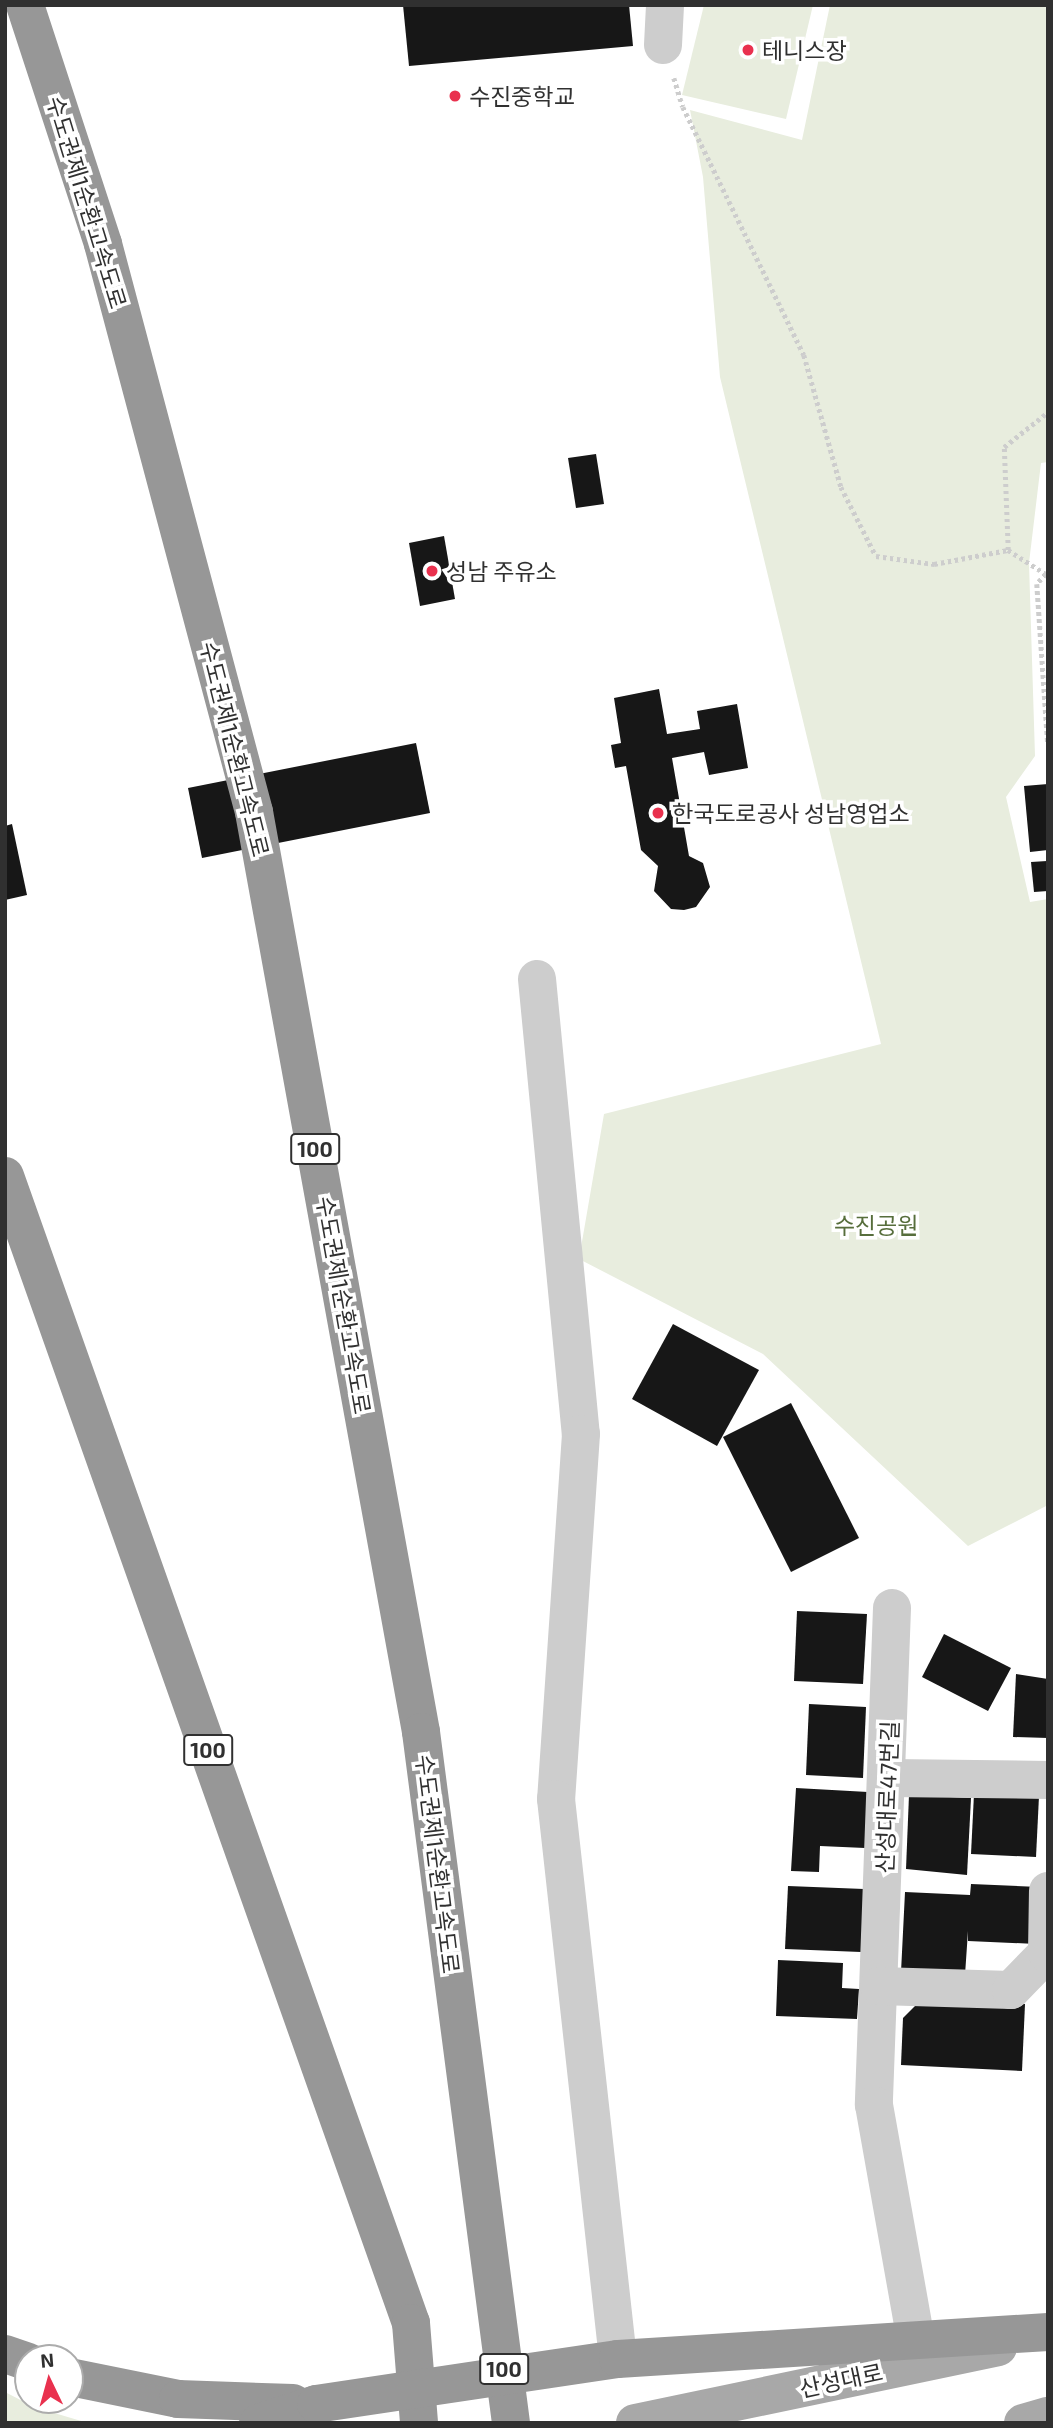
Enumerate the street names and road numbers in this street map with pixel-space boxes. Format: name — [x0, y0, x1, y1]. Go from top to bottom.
street label: 수도권제1순환고속도로 — [42, 92, 132, 312]
street label: 수도권제1순환고속도로 — [195, 639, 275, 859]
road number: 100 — [289, 1132, 341, 1166]
street label: 수도권제1순환고속도로 — [311, 1194, 377, 1416]
street label: 산성대로47번길 — [871, 1720, 903, 1874]
road number: 100 — [182, 1732, 234, 1768]
street label: 수도권제1순환고속도로 — [411, 1753, 465, 1975]
road number: 100 — [478, 2352, 530, 2386]
street label: 산성대로 — [797, 2358, 885, 2402]

